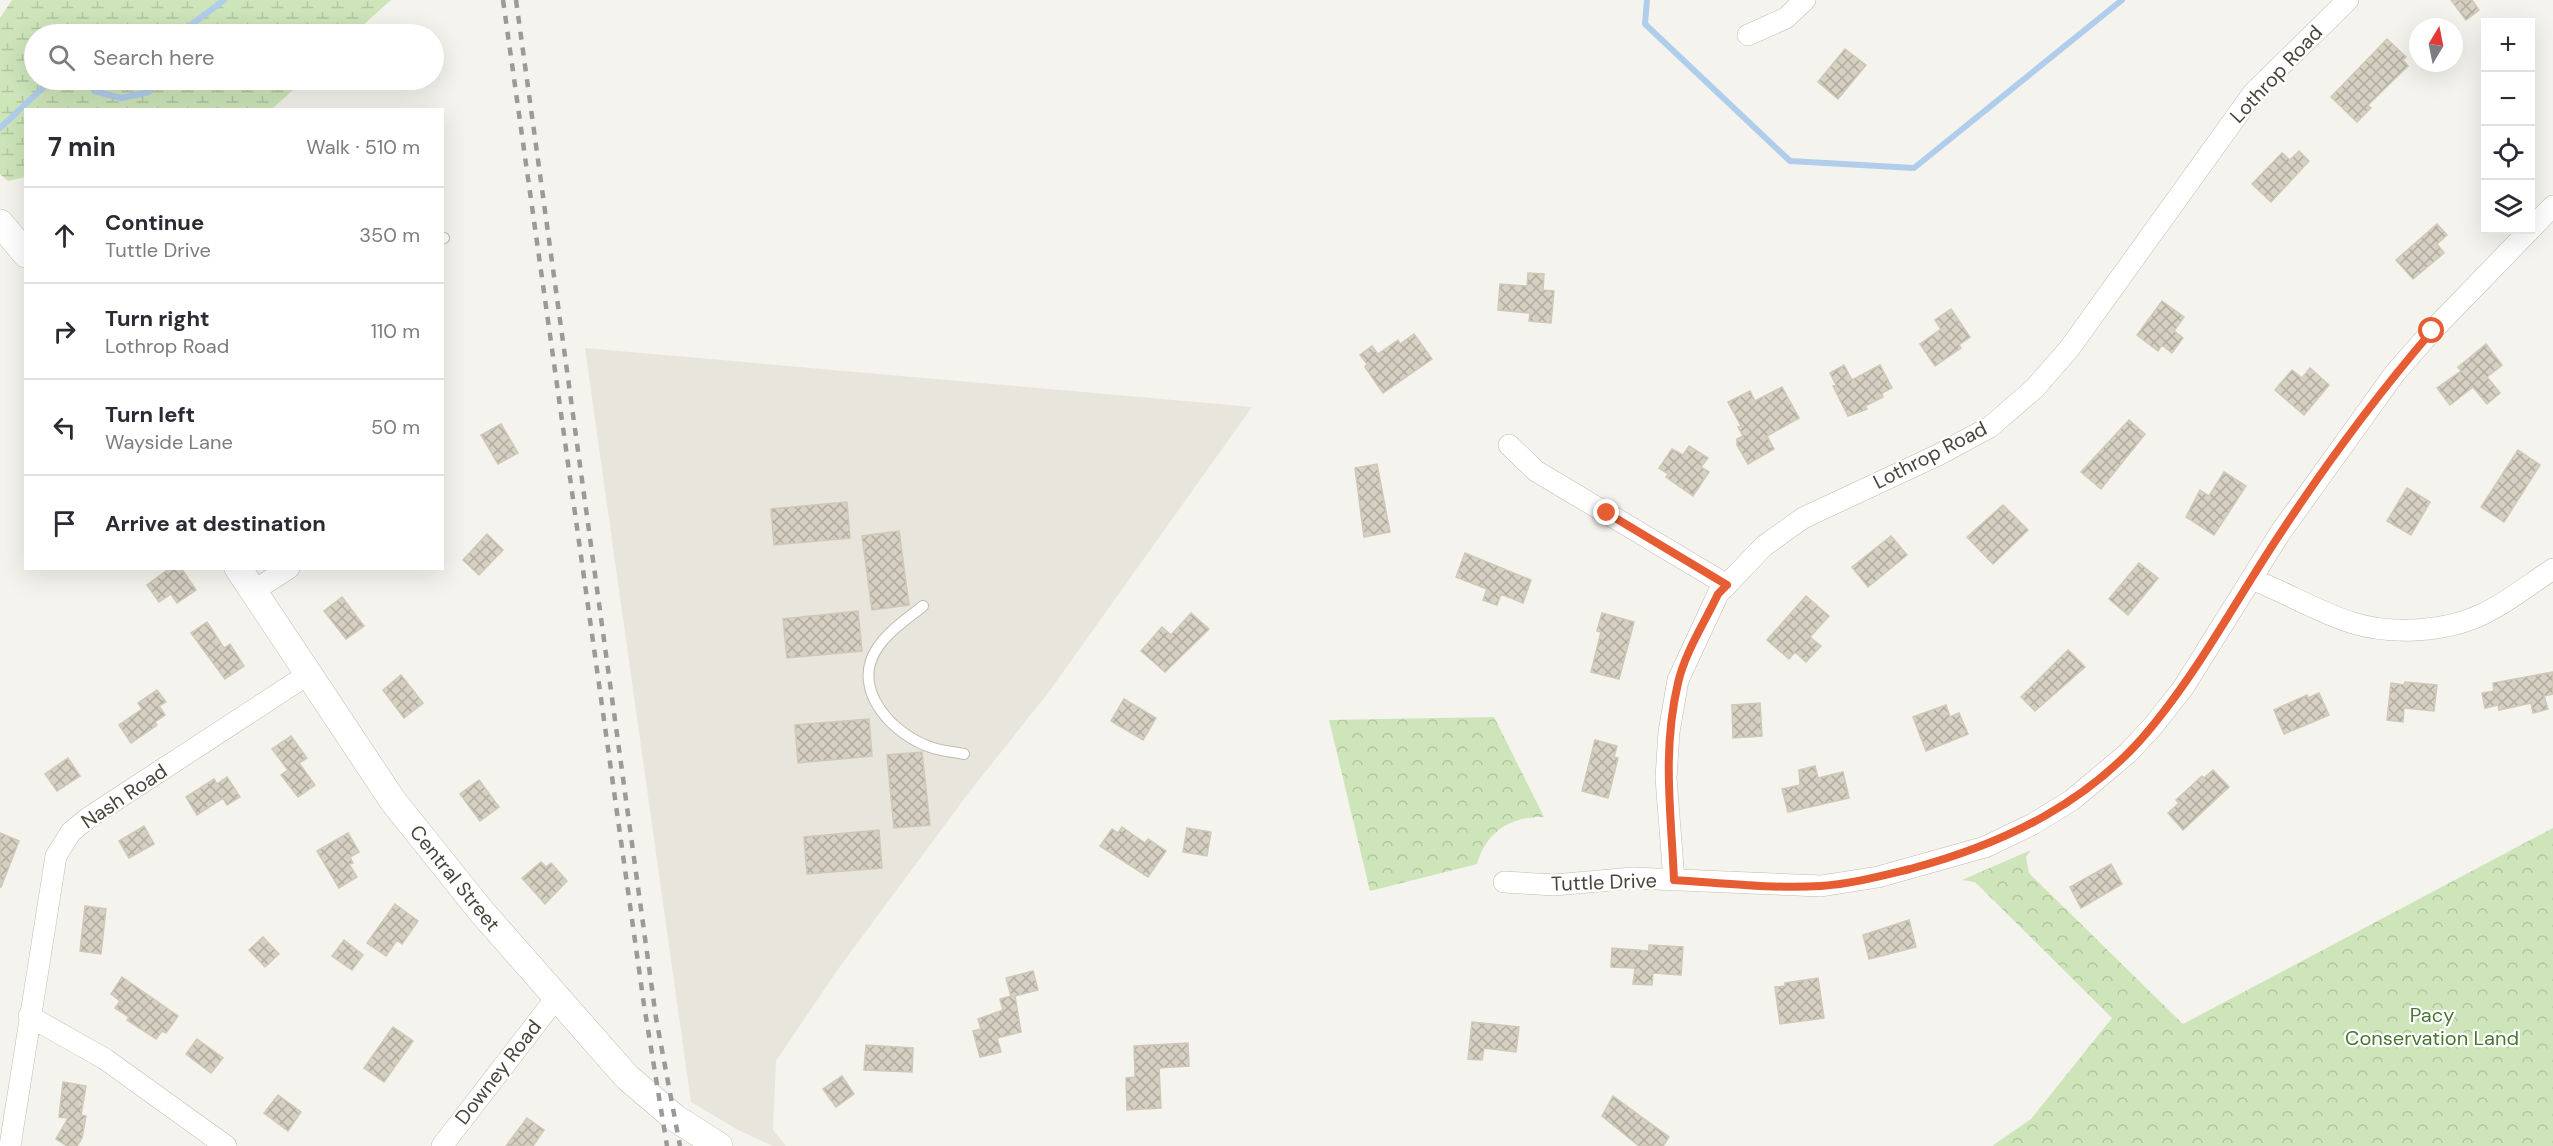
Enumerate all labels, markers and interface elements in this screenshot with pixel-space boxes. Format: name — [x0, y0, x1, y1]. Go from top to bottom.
north arrow — [2409, 18, 2463, 72]
map controls — [2481, 18, 2535, 234]
button: + — [2481, 18, 2535, 72]
street label: Lothrop Road — [2224, 20, 2328, 128]
search box — [24, 24, 444, 90]
icon: search — [45, 41, 78, 74]
text: Search here — [93, 43, 214, 72]
button: − — [2481, 72, 2535, 126]
button: locate — [2481, 126, 2535, 180]
text: 7 min — [48, 130, 116, 164]
text: Walk · 510 m — [306, 134, 420, 160]
button: layers — [2481, 180, 2535, 234]
text: Continue — [105, 208, 204, 237]
icon: ahead — [48, 219, 81, 252]
text: 350 m — [359, 222, 420, 248]
text: Tuttle Drive — [105, 237, 211, 263]
text: Turn right — [105, 304, 210, 333]
icon: right — [48, 315, 81, 348]
route start — [2418, 317, 2444, 343]
text: 110 m — [371, 318, 420, 344]
text: Lothrop Road — [105, 333, 229, 359]
text: Turn left — [105, 400, 195, 429]
icon: left — [48, 411, 81, 444]
text: 50 m — [371, 414, 420, 440]
street label: Lothrop Road — [1869, 415, 1991, 495]
text: Wayside Lane — [105, 429, 233, 455]
route end — [1593, 499, 1619, 525]
icon: arrive — [48, 507, 81, 540]
text: Arrive at destination — [105, 509, 326, 538]
street label: Nash Road — [76, 758, 172, 834]
street label: Central Street — [404, 819, 506, 937]
street label: Tuttle Drive — [1551, 867, 1657, 897]
park label: Pacy Conservation Land — [2345, 1002, 2519, 1051]
street label: Downey Road — [449, 1014, 547, 1130]

